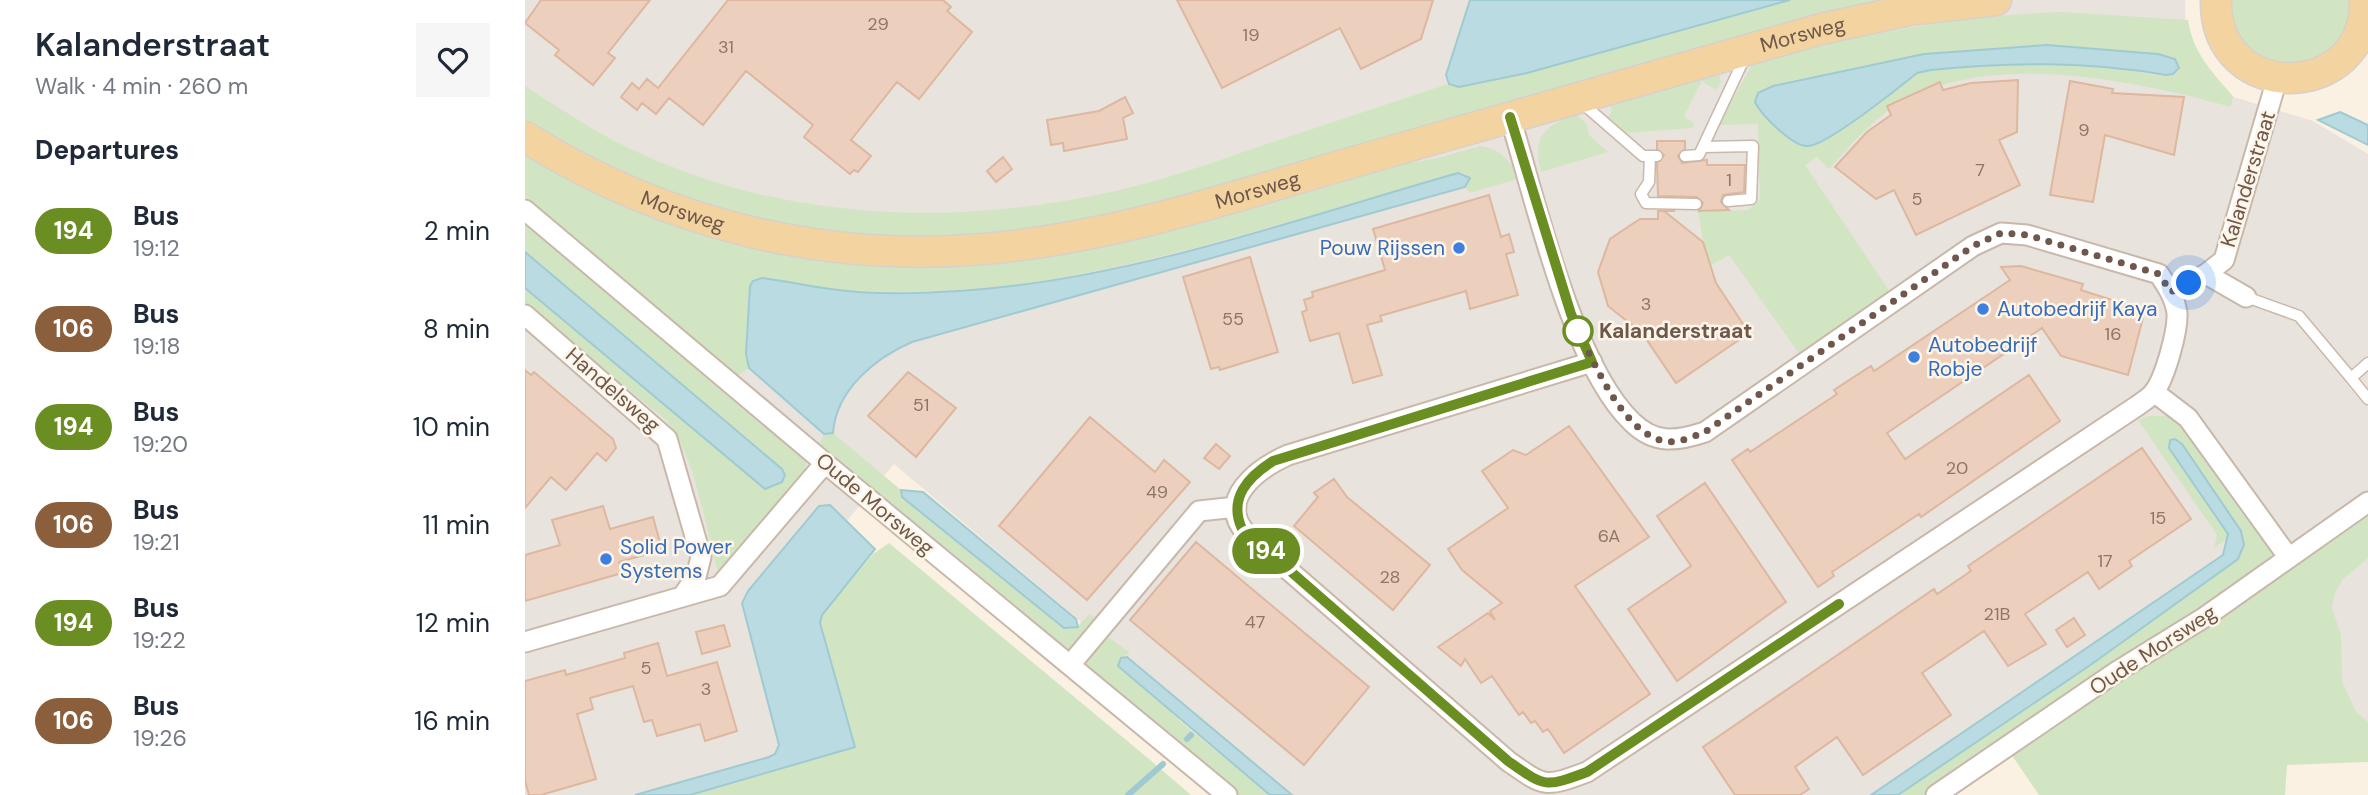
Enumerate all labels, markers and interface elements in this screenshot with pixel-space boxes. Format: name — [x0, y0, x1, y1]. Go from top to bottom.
street label: Morsweg — [1757, 10, 1848, 59]
house number: 29 — [867, 12, 889, 36]
text: Kalanderstraat — [35, 23, 270, 66]
button: heart — [416, 23, 490, 97]
house number: 19 — [1243, 23, 1259, 47]
house number: 31 — [718, 35, 734, 59]
text: Walk · 4 min · 260 m — [35, 71, 248, 101]
street label: Kalanderstraat — [2214, 107, 2282, 251]
house number: 9 — [2078, 118, 2090, 142]
text: Departures — [35, 133, 179, 167]
house number: 7 — [1975, 158, 1985, 182]
street label: Morsweg — [1212, 164, 1304, 216]
house number: 1 — [1726, 168, 1732, 192]
street label: Morsweg — [637, 184, 728, 239]
house number: 5 — [1912, 187, 1922, 211]
text: Bus — [133, 199, 179, 233]
text: 2 min — [424, 214, 490, 248]
text: 194 — [54, 215, 93, 246]
text: 19:12 — [133, 233, 180, 263]
place label: Pouw Rijssen — [1320, 234, 1445, 262]
marker: Pouw Rijssen — [1451, 240, 1467, 256]
your location — [2171, 265, 2206, 300]
house number: 3 — [1641, 292, 1651, 316]
place label: Autobedrijf Kaya — [1997, 295, 2157, 323]
text: Bus — [133, 297, 179, 331]
marker: Autobedrijf Kaya — [1975, 301, 1991, 317]
house number: 55 — [1222, 307, 1244, 331]
text: 8 min — [423, 312, 490, 346]
text: 106 — [53, 313, 94, 344]
marker: Kalanderstraat — [1563, 316, 1593, 346]
place label: Kalanderstraat — [1599, 317, 1752, 345]
house number: 16 — [2105, 322, 2121, 346]
text: 19:18 — [133, 331, 180, 361]
place label: Autobedrijf Robje — [1928, 331, 2037, 383]
street label: Handelsweg — [560, 341, 667, 439]
marker: Autobedrijf Robje — [1906, 349, 1922, 365]
house number: 51 — [913, 393, 929, 417]
text: Bus — [133, 395, 179, 429]
text: 10 min — [413, 410, 490, 444]
text: 194 — [54, 411, 93, 442]
text: 19:20 — [133, 429, 188, 459]
street label: Oude Morsweg — [810, 446, 940, 562]
house number: 20 — [1946, 456, 1968, 480]
house number: 49 — [1146, 480, 1168, 504]
text: Bus — [133, 493, 179, 527]
house number: 15 — [2150, 506, 2166, 530]
text: 11 min — [423, 508, 490, 542]
text: 106 — [53, 509, 94, 540]
house number: 6A — [1598, 524, 1620, 548]
text: 19:21 — [133, 527, 180, 557]
line badge: 194 — [1226, 528, 1306, 574]
place label: Solid Power Systems — [620, 533, 732, 585]
text: 194 — [1246, 535, 1286, 566]
house number: 17 — [2097, 549, 2113, 573]
marker: Solid Power Systems — [598, 551, 614, 567]
house number: 28 — [1379, 565, 1401, 589]
text: Bus — [133, 591, 179, 625]
street label: Oude Morsweg — [2084, 598, 2222, 702]
house number: 21B — [1984, 602, 2011, 626]
text: 12 min — [416, 606, 490, 640]
text: 194 — [54, 607, 93, 638]
house number: 47 — [1245, 610, 1265, 634]
text: 19:22 — [133, 625, 186, 655]
house number: 5 — [641, 656, 651, 680]
house number: 3 — [701, 677, 711, 701]
text: Bus — [133, 689, 179, 723]
text: 16 min — [414, 704, 490, 738]
text: 106 — [53, 705, 94, 736]
text: 19:26 — [133, 723, 187, 753]

